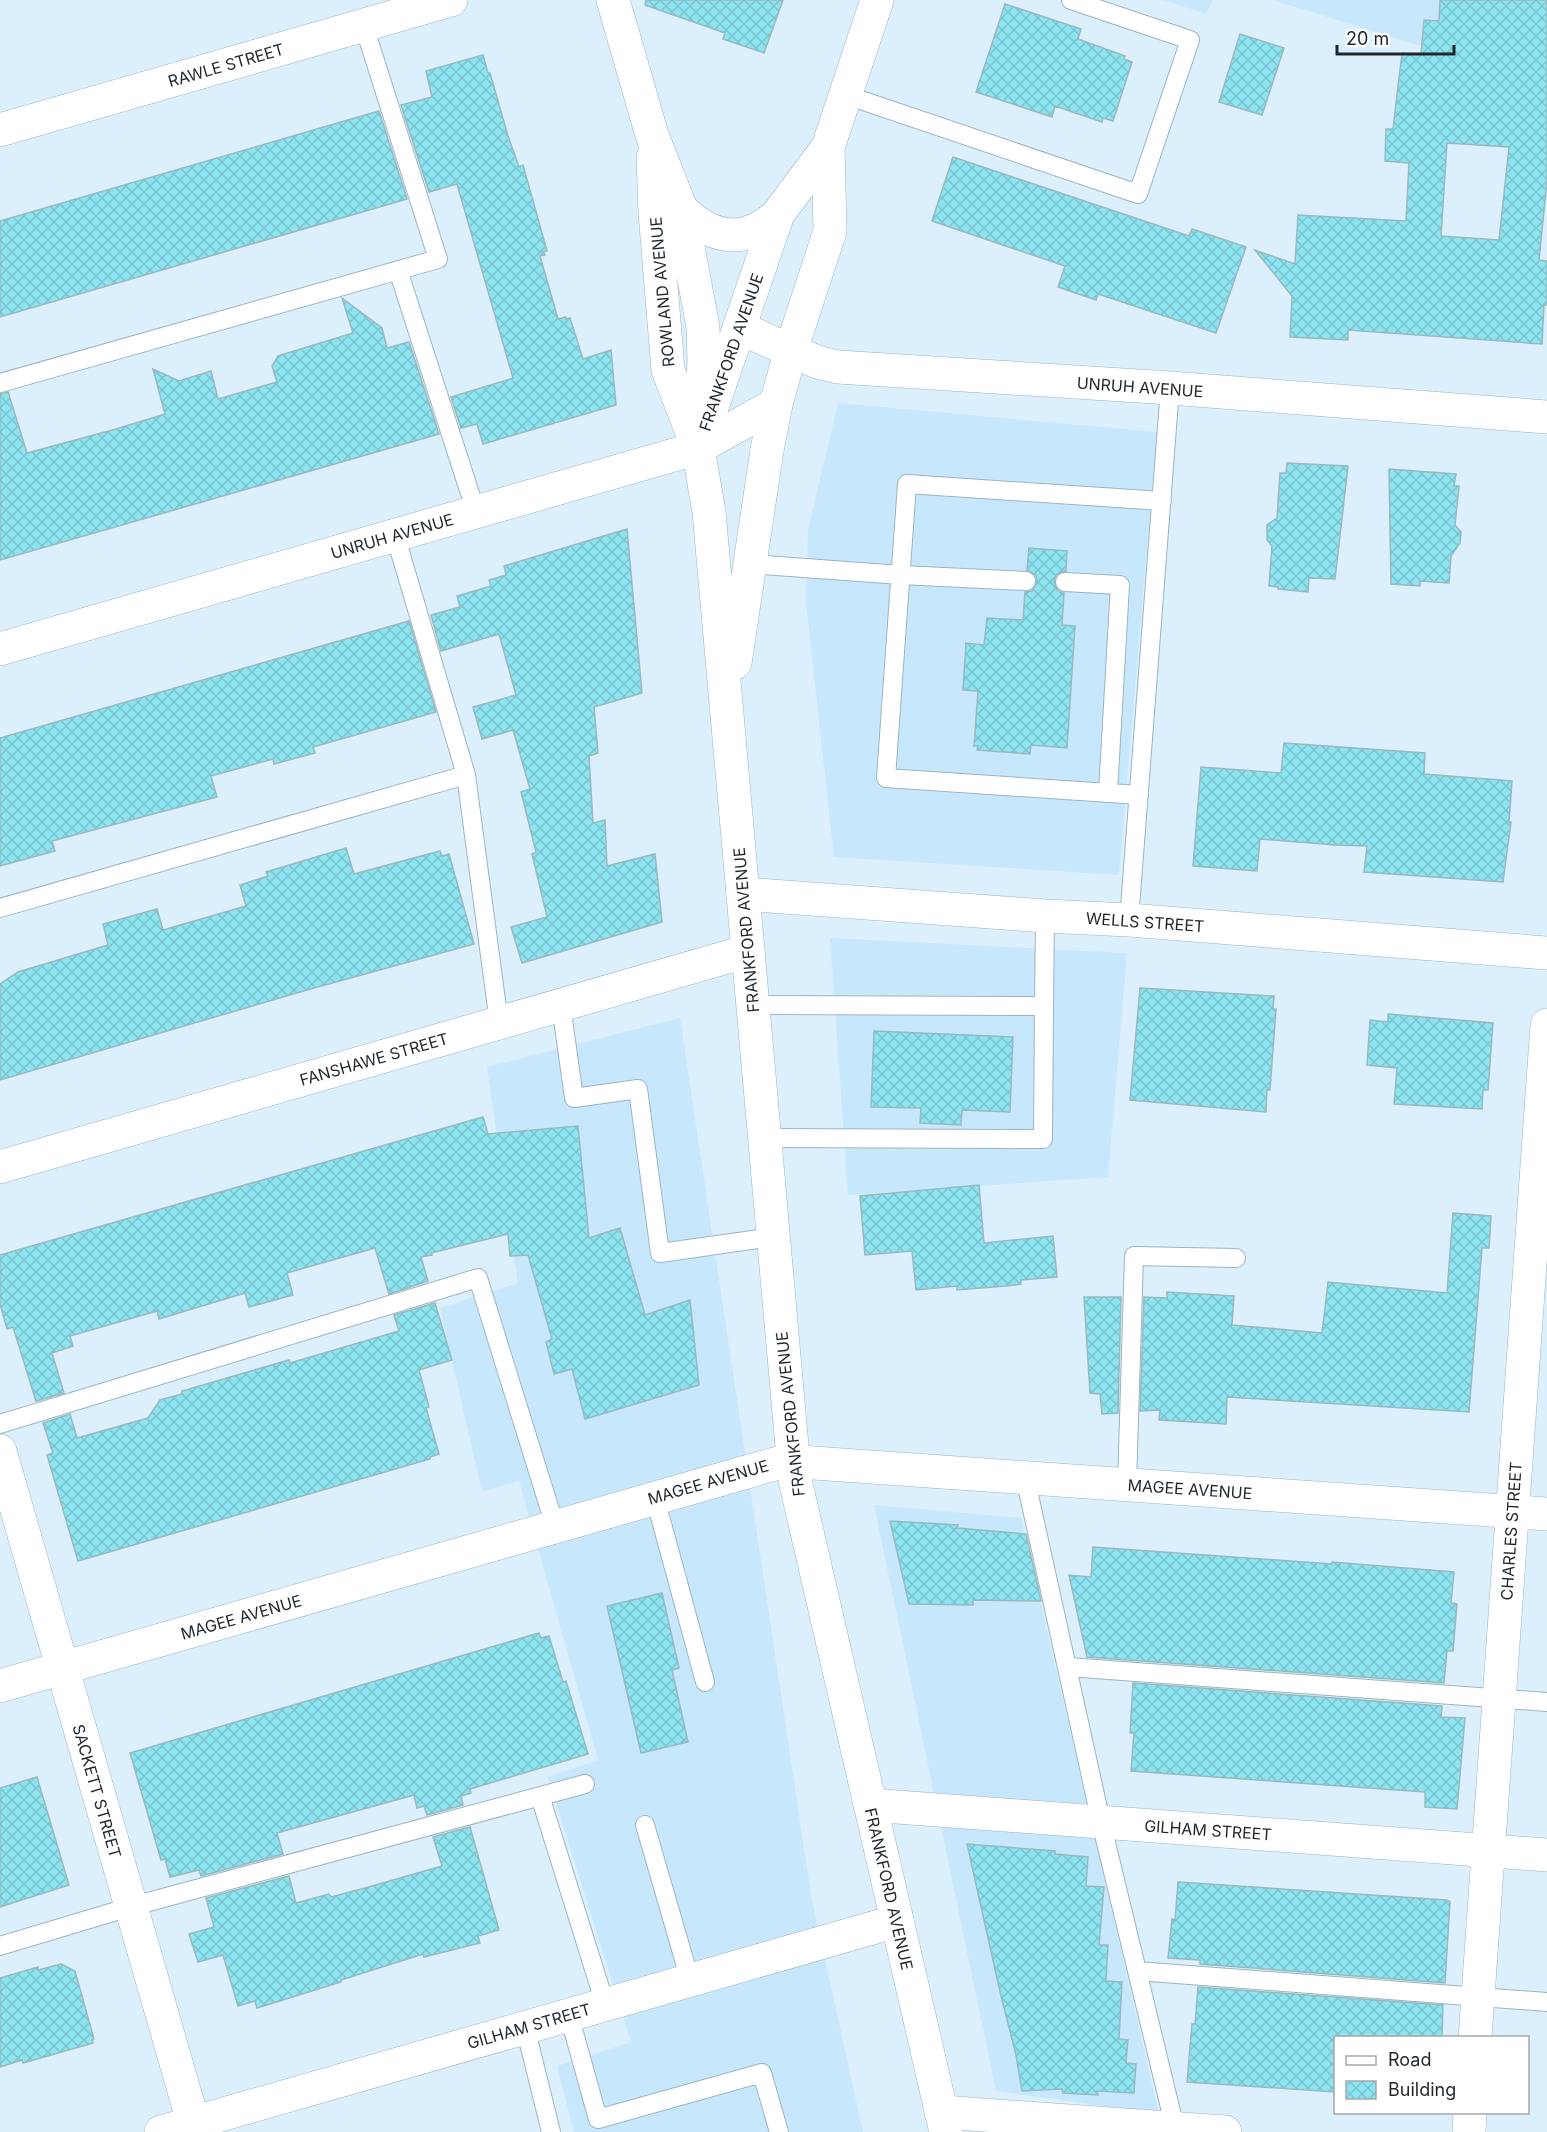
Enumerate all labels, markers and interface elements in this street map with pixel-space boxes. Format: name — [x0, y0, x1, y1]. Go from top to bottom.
scale bar — [1337, 18, 1454, 56]
text: 20 m — [1346, 28, 1389, 49]
street label: RAWLE STREET — [166, 39, 286, 91]
street label: ROWLAND AVENUE — [645, 216, 679, 368]
street label: FRANKFORD AVENUE — [695, 270, 767, 434]
street label: UNRUH AVENUE — [1076, 373, 1204, 401]
street label: UNRUH AVENUE — [328, 509, 456, 563]
street label: FRANKFORD AVENUE — [729, 847, 763, 1013]
street label: WELLS STREET — [1085, 908, 1205, 936]
street label: FANSHAWE STREET — [297, 1028, 451, 1090]
street label: FRANKFORD AVENUE — [771, 1331, 809, 1497]
street label: MAGEE AVENUE — [645, 1455, 771, 1509]
street label: CHARLES STREET — [1496, 1461, 1526, 1601]
street label: MAGEE AVENUE — [1127, 1475, 1253, 1503]
street label: MAGEE AVENUE — [178, 1590, 304, 1644]
street label: SACKETT STREET — [68, 1722, 126, 1860]
street label: FRANKFORD AVENUE — [861, 1806, 917, 1972]
street label: GILHAM STREET — [1144, 1816, 1272, 1844]
street label: GILHAM STREET — [465, 1999, 593, 2053]
legend — [1334, 2036, 1529, 2114]
text: Road — [1388, 2049, 1431, 2070]
text: Building — [1388, 2079, 1456, 2100]

